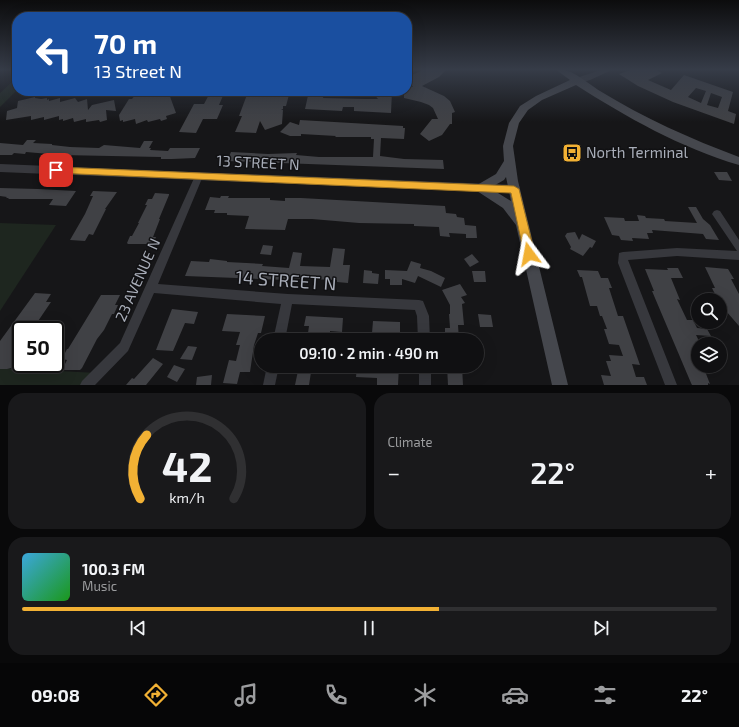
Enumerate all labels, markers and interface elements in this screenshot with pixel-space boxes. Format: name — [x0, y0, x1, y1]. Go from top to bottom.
text: 70 m — [94, 26, 157, 60]
icon: left — [28, 28, 80, 80]
text: 13 Street N — [94, 60, 182, 82]
bus stop icon: North Terminal — [561, 142, 583, 164]
place label: North Terminal — [586, 143, 688, 161]
street label: 13 STREET N — [216, 151, 300, 173]
pin — [39, 153, 73, 187]
icon: arrive — [45, 159, 67, 181]
position arrow — [508, 233, 550, 275]
street label: 23 AVENUE N — [111, 235, 163, 324]
street label: 14 STREET N — [235, 266, 337, 294]
map controls — [691, 293, 727, 373]
button: search — [691, 293, 727, 329]
speed limit sign: 50 — [12, 321, 64, 373]
button: layers — [691, 337, 727, 373]
text: 09:10 · 2 min · 490 m — [299, 344, 439, 362]
text: Climate — [388, 434, 432, 450]
text: 42 — [161, 440, 212, 490]
text: 22° — [530, 454, 575, 490]
text: − — [388, 459, 400, 485]
text: + — [705, 459, 717, 485]
text: km/h — [169, 489, 204, 506]
text: 100.3 FM — [82, 560, 145, 578]
text: Music — [82, 578, 117, 594]
icon: previous — [127, 617, 149, 639]
icon: pause — [358, 617, 380, 639]
icon: next — [590, 617, 612, 639]
icon: directions — [142, 681, 170, 709]
icon: music — [232, 681, 260, 709]
icon: phone — [322, 681, 350, 709]
icon: climate — [411, 681, 439, 709]
icon: car — [501, 681, 529, 709]
icon: filters — [591, 681, 619, 709]
text: 09:08 — [31, 684, 80, 706]
text: 22° — [681, 684, 708, 706]

